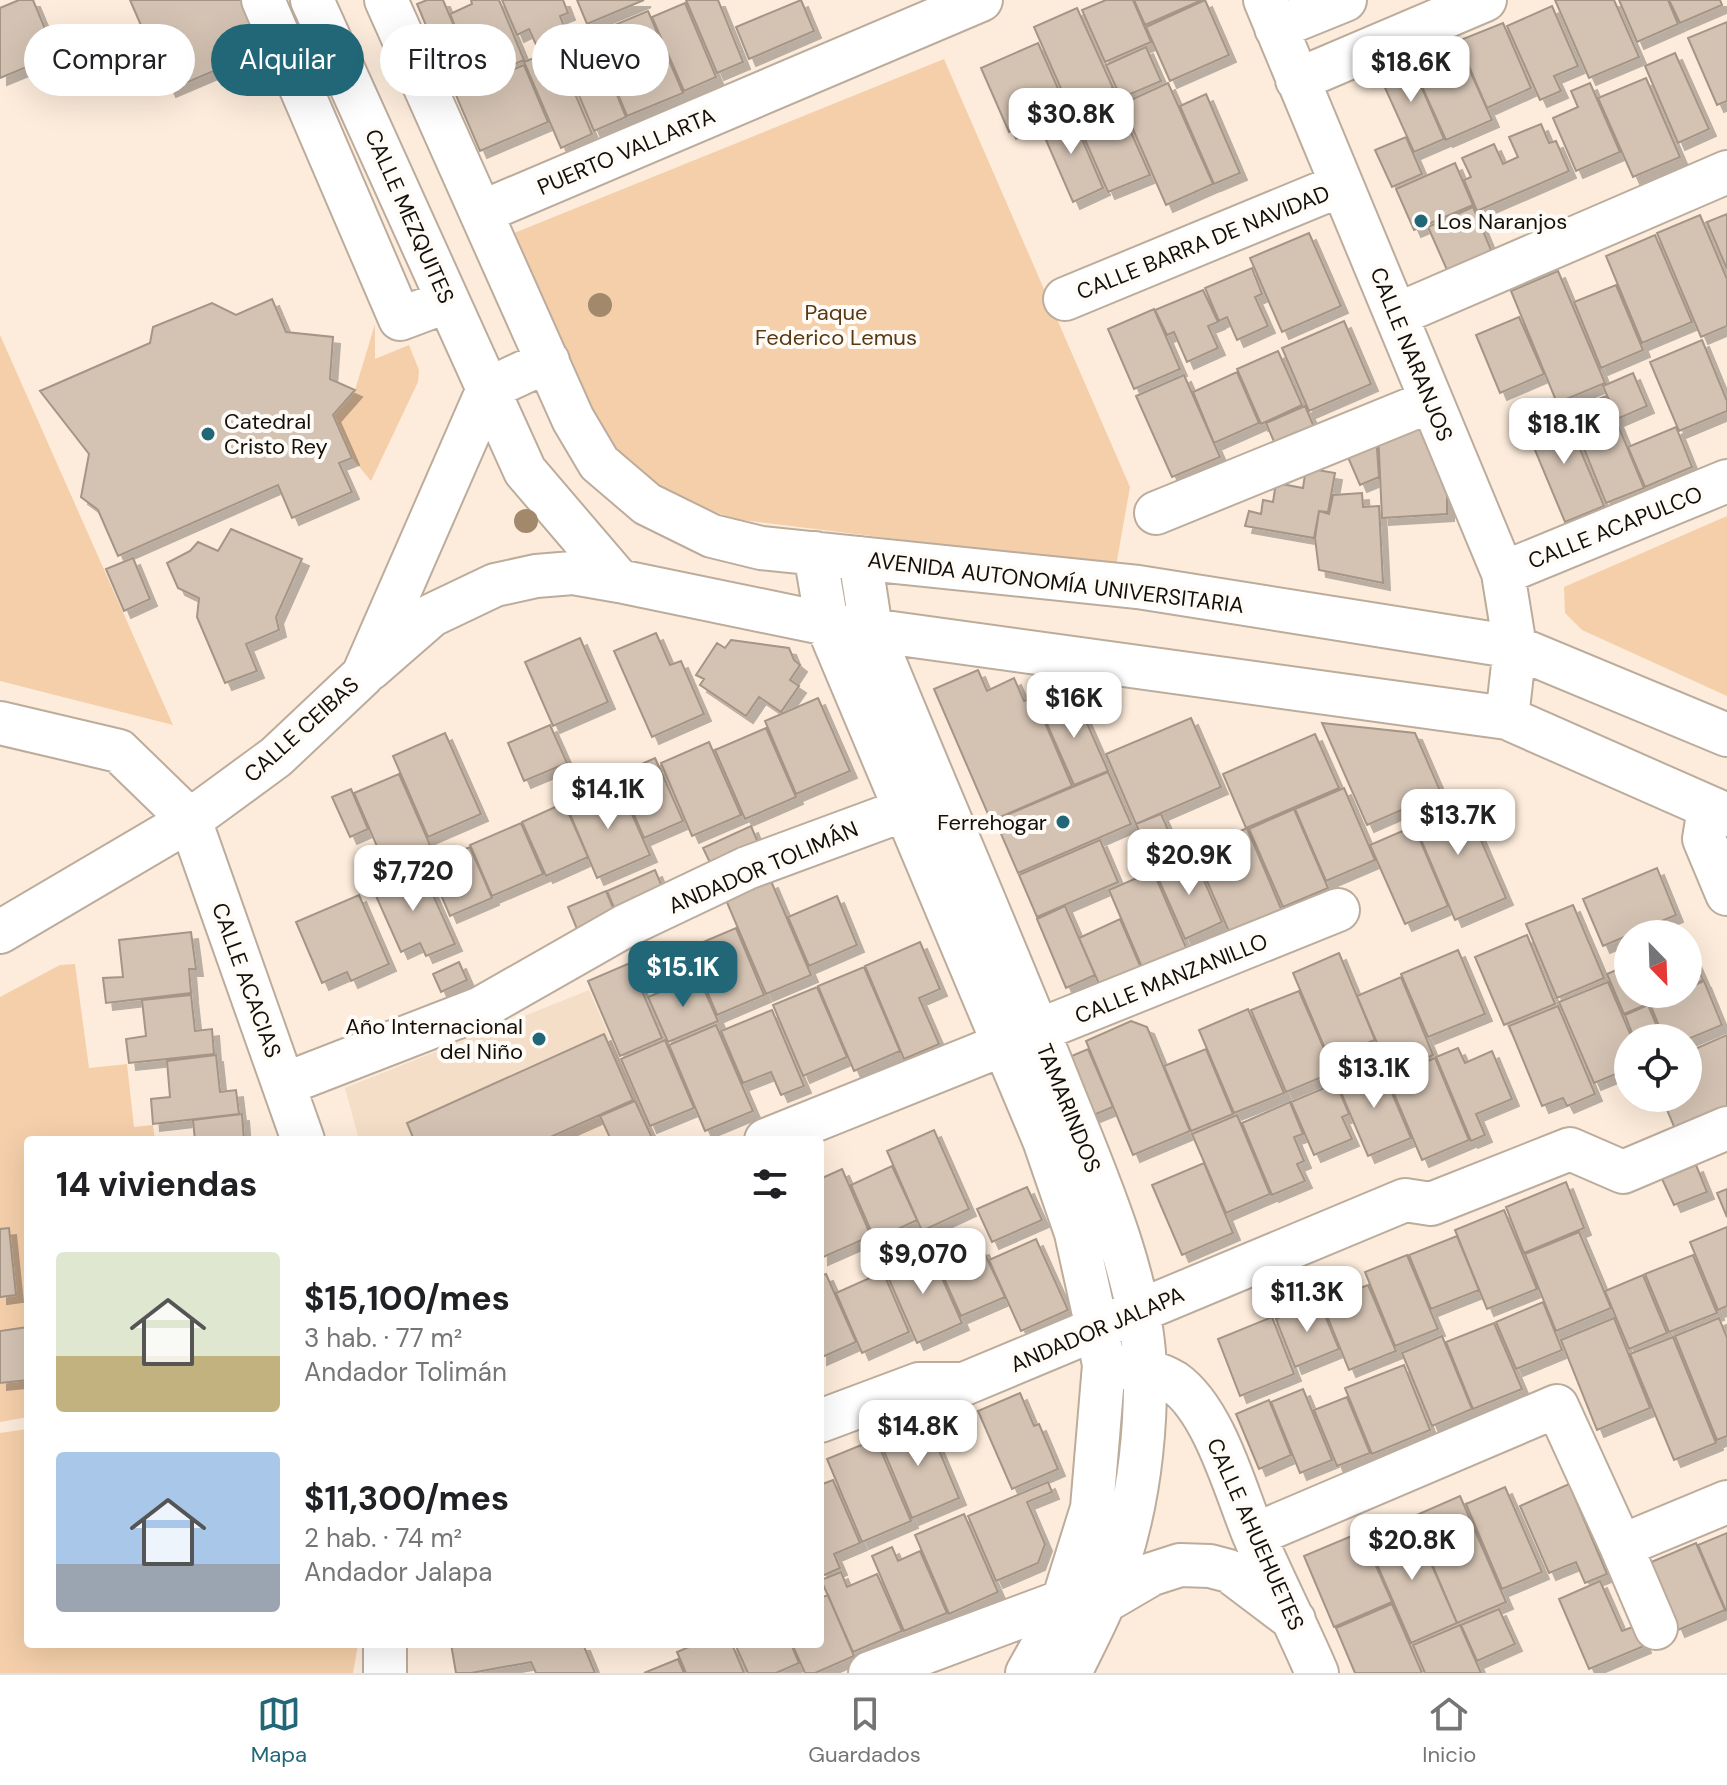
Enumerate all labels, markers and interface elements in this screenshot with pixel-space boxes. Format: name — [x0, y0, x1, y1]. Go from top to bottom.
chip: Comprar — [24, 24, 195, 96]
chip: Alquilar — [211, 24, 364, 96]
chip: Filtros — [380, 24, 516, 96]
chip: Nuevo — [532, 24, 669, 96]
pin: $18.6K — [1346, 36, 1476, 104]
text: $18.6K — [1371, 45, 1451, 79]
pin: $30.8K — [1006, 88, 1136, 156]
text: $30.8K — [1027, 97, 1115, 131]
street label: PUERTO VALLARTA — [533, 101, 719, 202]
street label: CALLE MEZQUITES — [358, 124, 461, 308]
street label: CALLE BARRA DE NAVIDAD — [1072, 178, 1334, 307]
place label: Los Naranjos — [1437, 207, 1567, 236]
marker: Los Naranjos — [1412, 212, 1430, 230]
street label: CALLE NARANJOS — [1363, 263, 1460, 445]
park label: Paque Federico Lemus — [755, 298, 917, 352]
pin: $18.1K — [1499, 398, 1629, 466]
place label: Catedral Cristo Rey — [224, 407, 328, 461]
text: $18.1K — [1527, 407, 1601, 441]
marker: Catedral Cristo Rey — [199, 425, 217, 443]
street label: CALLE ACAPULCO — [1524, 479, 1707, 576]
street label: AVENIDA AUTONOMÍA UNIVERSITARIA — [866, 545, 1246, 620]
street label: CALLE CEIBAS — [238, 670, 365, 789]
pin: $16K — [1027, 672, 1121, 740]
text: $16K — [1045, 681, 1103, 715]
pin: $14.1K — [543, 763, 673, 831]
text: $14.1K — [571, 772, 645, 806]
pin: $13.7K — [1393, 789, 1523, 857]
text: $13.7K — [1419, 798, 1497, 832]
place label: Ferrehogar — [937, 808, 1047, 837]
marker: Ferrehogar — [1054, 813, 1072, 831]
street label: ANDADOR TOLIMÁN — [664, 814, 862, 921]
pin: $20.9K — [1124, 829, 1254, 897]
text: $20.9K — [1145, 838, 1233, 872]
pin: $7,720 — [348, 845, 478, 913]
text: $7,720 — [372, 854, 454, 888]
street label: CALLE ACACIAS — [205, 899, 288, 1062]
north arrow — [1614, 920, 1702, 1008]
map controls — [1614, 920, 1702, 1112]
street label: CALLE MANZANILLO — [1071, 927, 1272, 1030]
pin: $15.1K — [618, 941, 748, 1009]
text: $15.1K — [646, 950, 720, 984]
place label: Año Internacional del Niño — [345, 1012, 523, 1066]
button: locate — [1614, 1024, 1702, 1112]
marker: Año Internacional del Niño — [530, 1030, 548, 1048]
street label: TAMARINDOS — [1029, 1039, 1108, 1177]
pin: $13.1K — [1309, 1042, 1439, 1110]
text: $13.1K — [1338, 1051, 1410, 1085]
text: 14 viviendas — [56, 1162, 257, 1207]
icon: filters — [748, 1162, 792, 1206]
pin: $9,070 — [858, 1228, 988, 1296]
text: $9,070 — [879, 1237, 967, 1271]
pin: $11.3K — [1242, 1266, 1372, 1334]
text: $11.3K — [1270, 1275, 1344, 1309]
text: $15,100/mes — [304, 1276, 510, 1321]
street label: ANDADOR JALAPA — [1006, 1280, 1189, 1379]
icon: home — [120, 1284, 216, 1380]
text: 3 hab. · 77 m² — [304, 1321, 462, 1355]
text: Andador Tolimán — [304, 1355, 507, 1389]
pin: $14.8K — [853, 1400, 983, 1468]
text: $14.8K — [877, 1409, 959, 1443]
street label: CALLE AHUEHUETES — [1200, 1434, 1311, 1635]
text: $11,300/mes — [304, 1476, 509, 1521]
icon: home — [120, 1484, 216, 1580]
pin: $20.8K — [1347, 1514, 1477, 1582]
text: 2 hab. · 74 m² — [304, 1521, 462, 1555]
text: $20.8K — [1368, 1523, 1456, 1557]
text: Andador Jalapa — [304, 1555, 492, 1589]
tab: Mapa — [251, 1692, 307, 1769]
tab: Guardados — [808, 1692, 921, 1769]
tab: Inicio — [1422, 1692, 1476, 1769]

